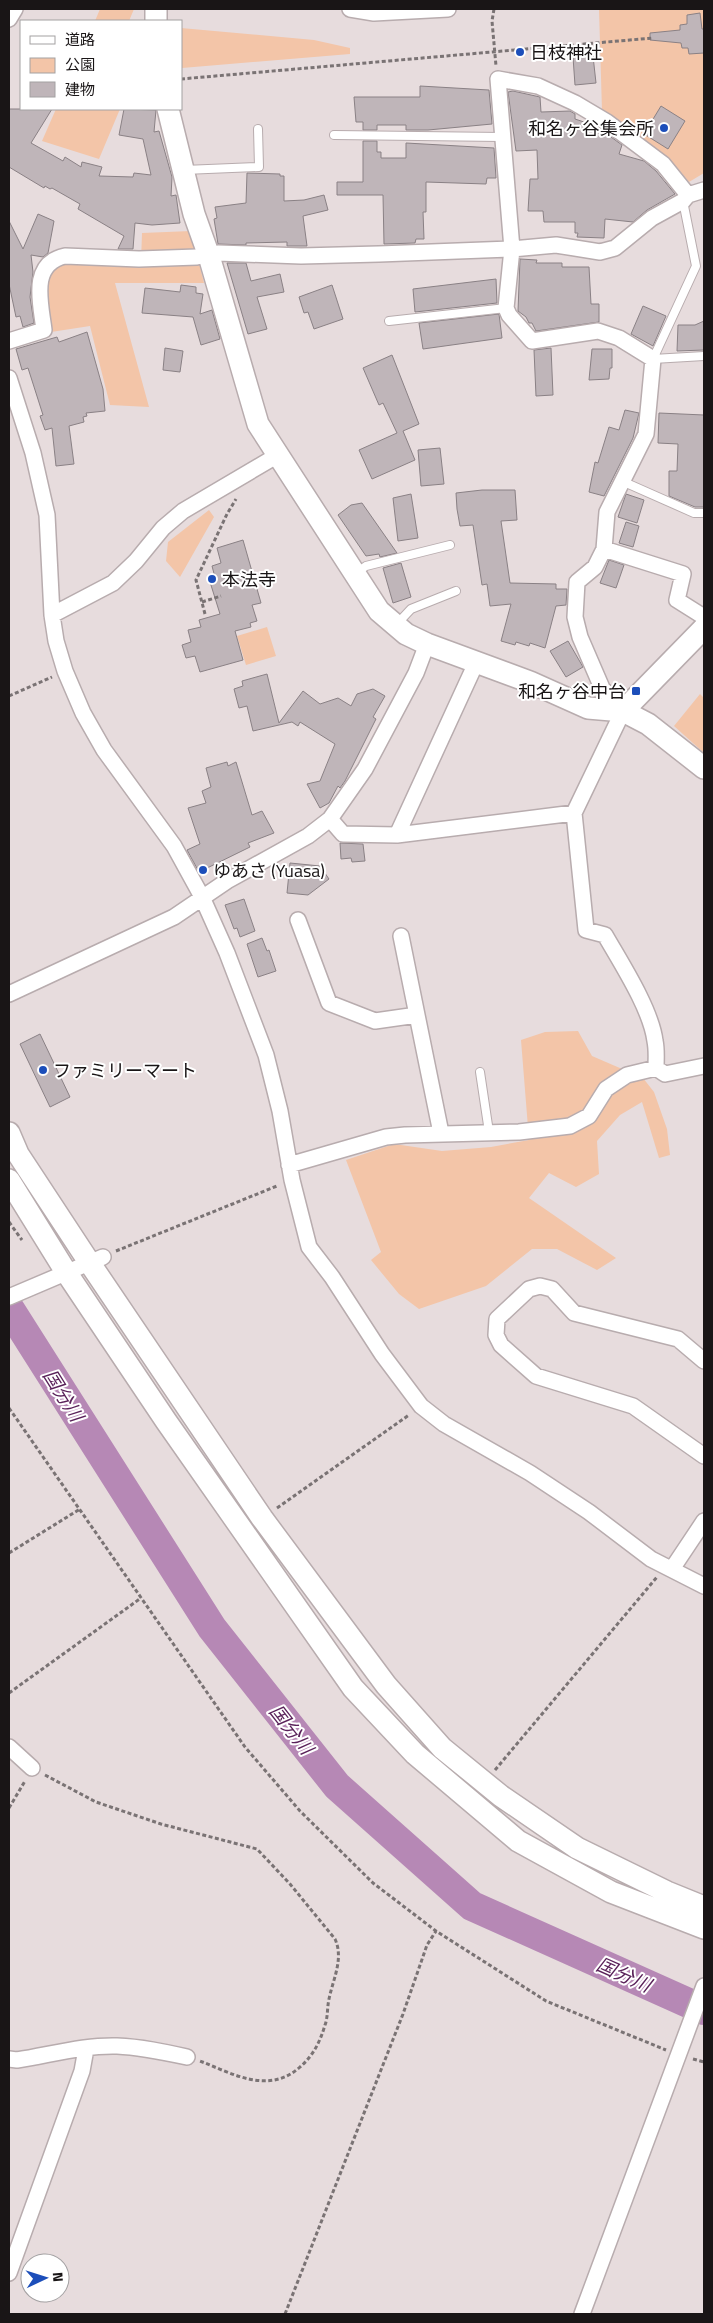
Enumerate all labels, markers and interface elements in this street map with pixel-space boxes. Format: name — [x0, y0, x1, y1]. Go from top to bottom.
legend — [20, 20, 182, 110]
text: 道路 — [65, 28, 95, 51]
place label: 日枝神社 — [530, 39, 602, 66]
marker: 日枝神社 — [514, 46, 526, 58]
text: 公園 — [65, 53, 95, 76]
text: 建物 — [65, 78, 95, 101]
place label: 和名ヶ谷集会所 — [528, 115, 654, 142]
marker: 和名ヶ谷集会所 — [658, 122, 670, 134]
place label: 本法寺 — [222, 566, 276, 593]
marker: 本法寺 — [206, 573, 218, 585]
place label: 和名ヶ谷中台 — [518, 678, 626, 705]
marker: 和名ヶ谷中台 — [630, 685, 642, 697]
place label: ゆあさ (Yuasa) — [213, 857, 325, 884]
marker: ゆあさ (Yuasa) — [197, 864, 209, 876]
place label: ファミリーマート — [53, 1057, 197, 1084]
marker: ファミリーマート — [37, 1064, 49, 1076]
water label: 国分川 — [37, 1363, 92, 1429]
water label: 国分川 — [263, 1698, 322, 1762]
water label: 国分川 — [592, 1949, 658, 2000]
north arrow — [20, 2253, 70, 2303]
text: N — [48, 2271, 69, 2283]

